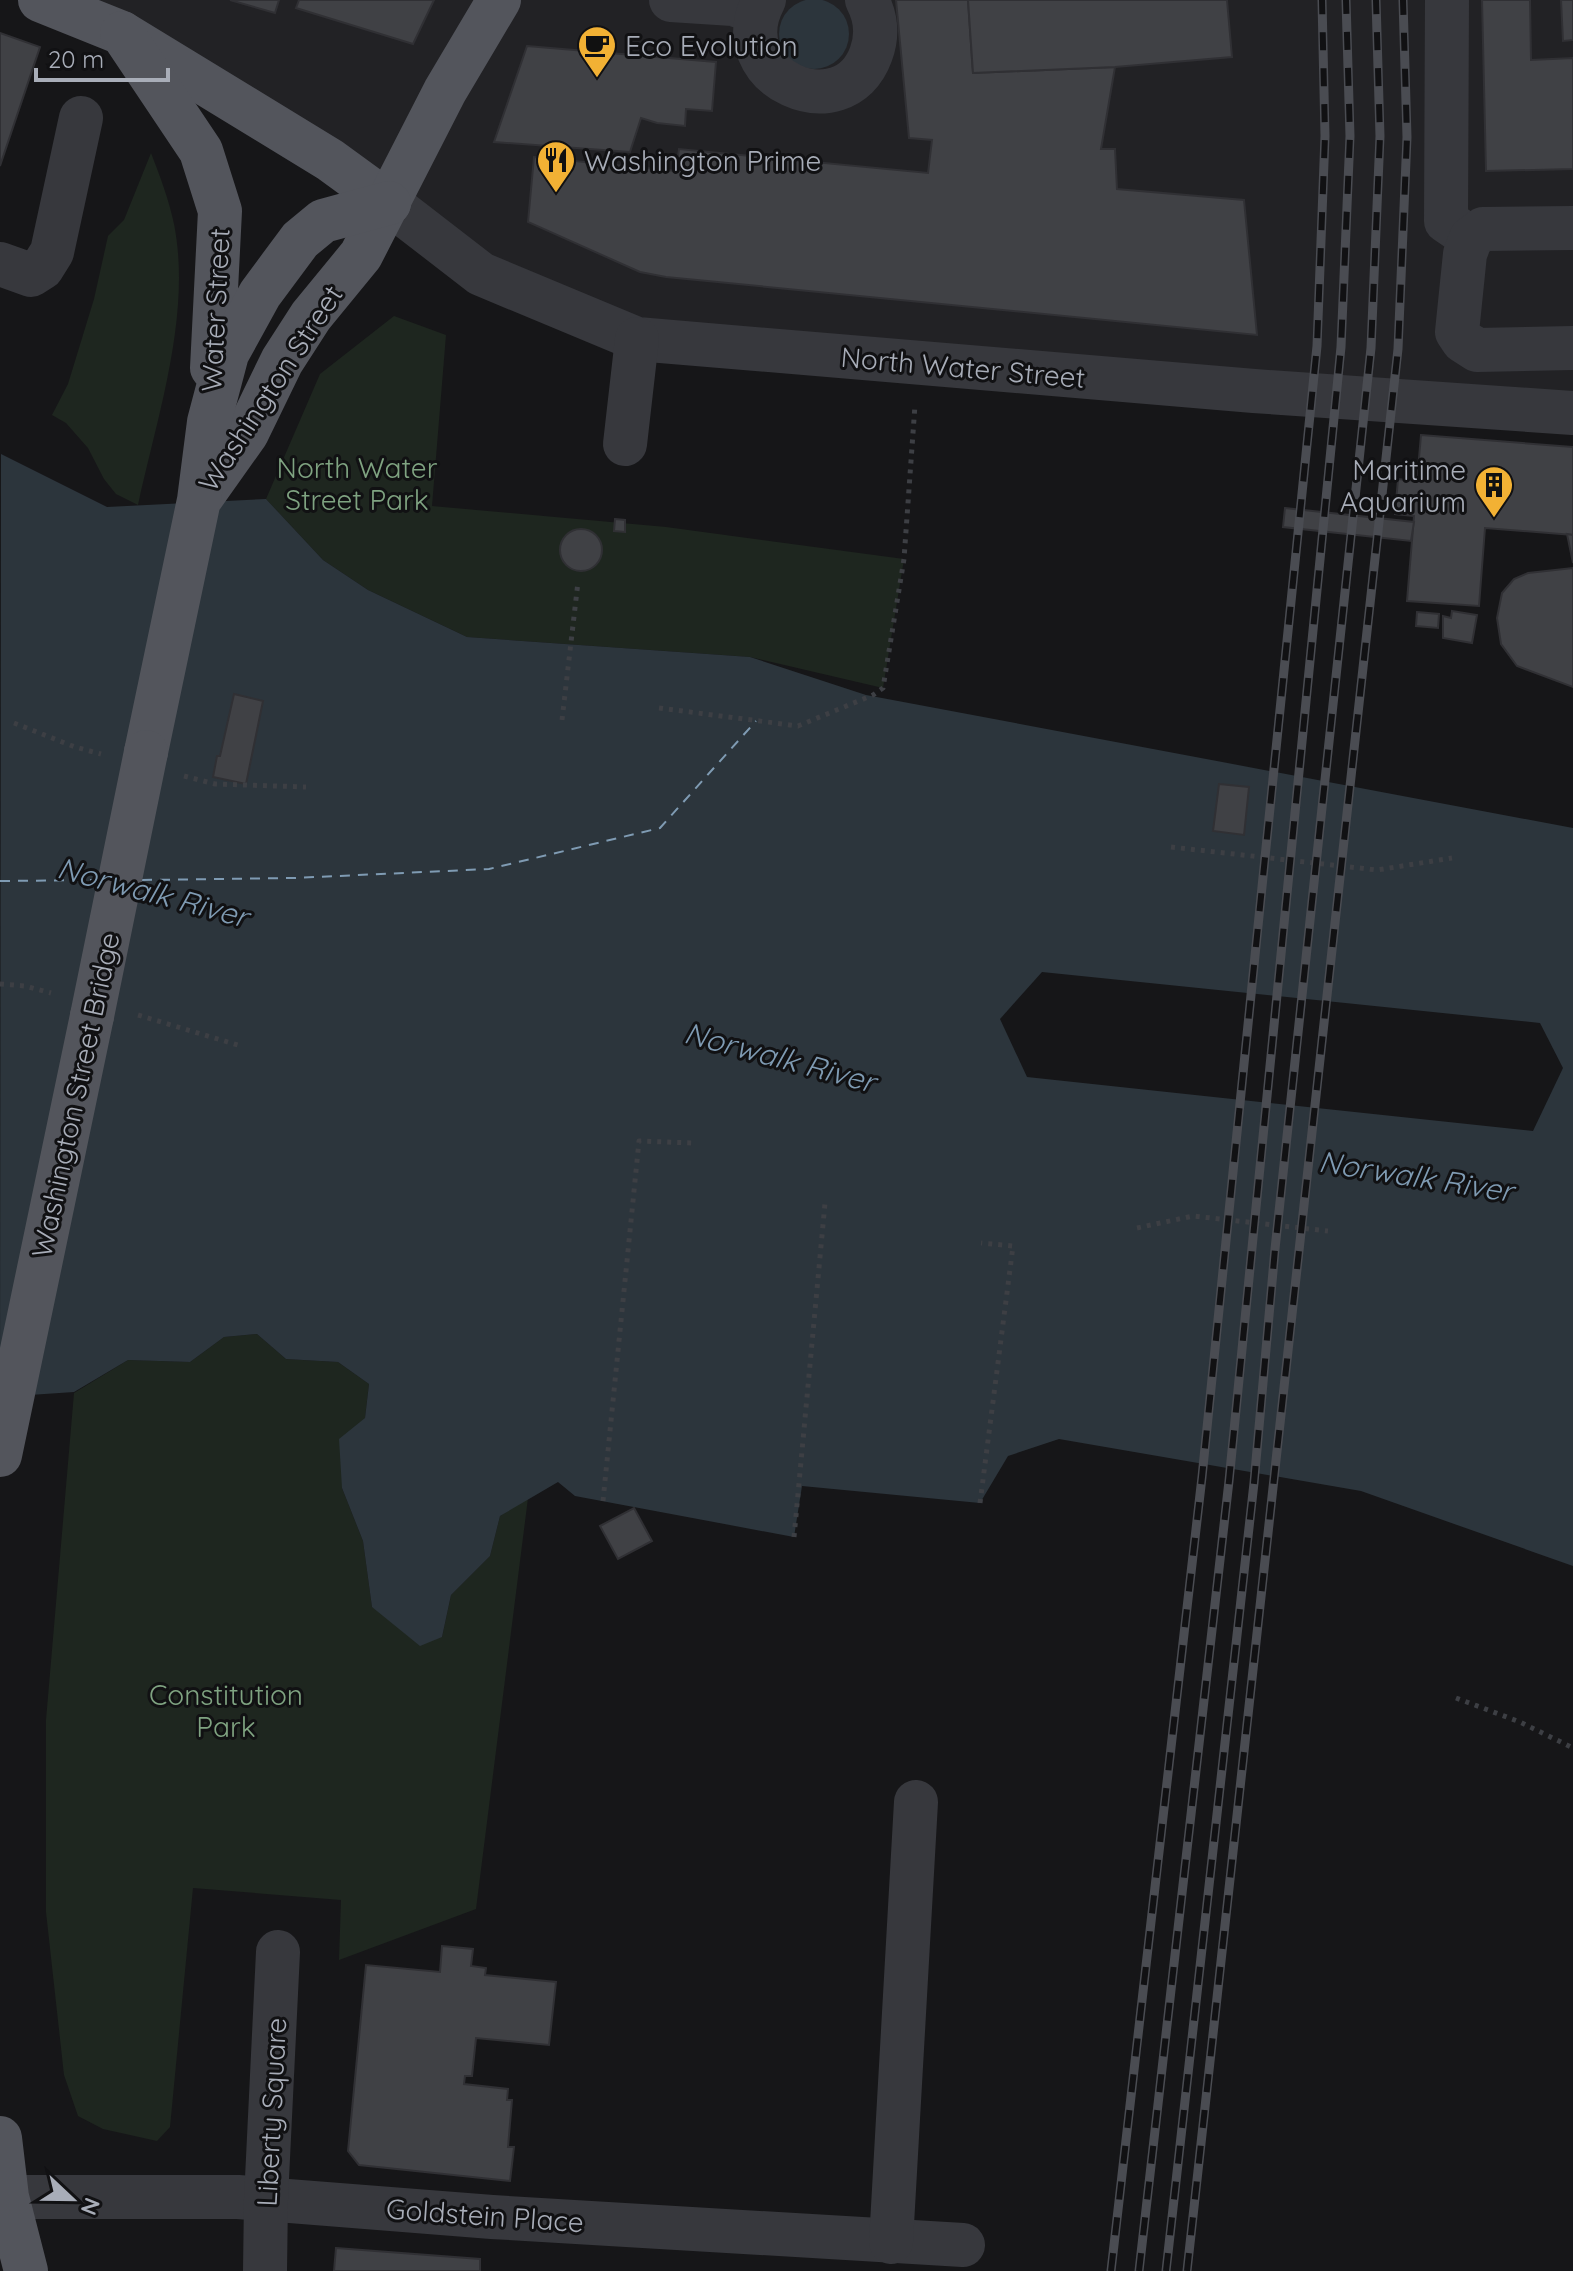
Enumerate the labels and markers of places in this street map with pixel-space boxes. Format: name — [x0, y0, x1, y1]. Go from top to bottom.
cafe icon: Eco Evolution — [576, 24, 618, 79]
place label: Eco Evolution — [625, 28, 798, 63]
restaurant icon: Washington Prime — [535, 139, 577, 194]
place label: Washington Prime — [584, 143, 821, 178]
place label: Maritime Aquarium — [1340, 452, 1466, 519]
building icon: Maritime Aquarium — [1473, 464, 1515, 519]

